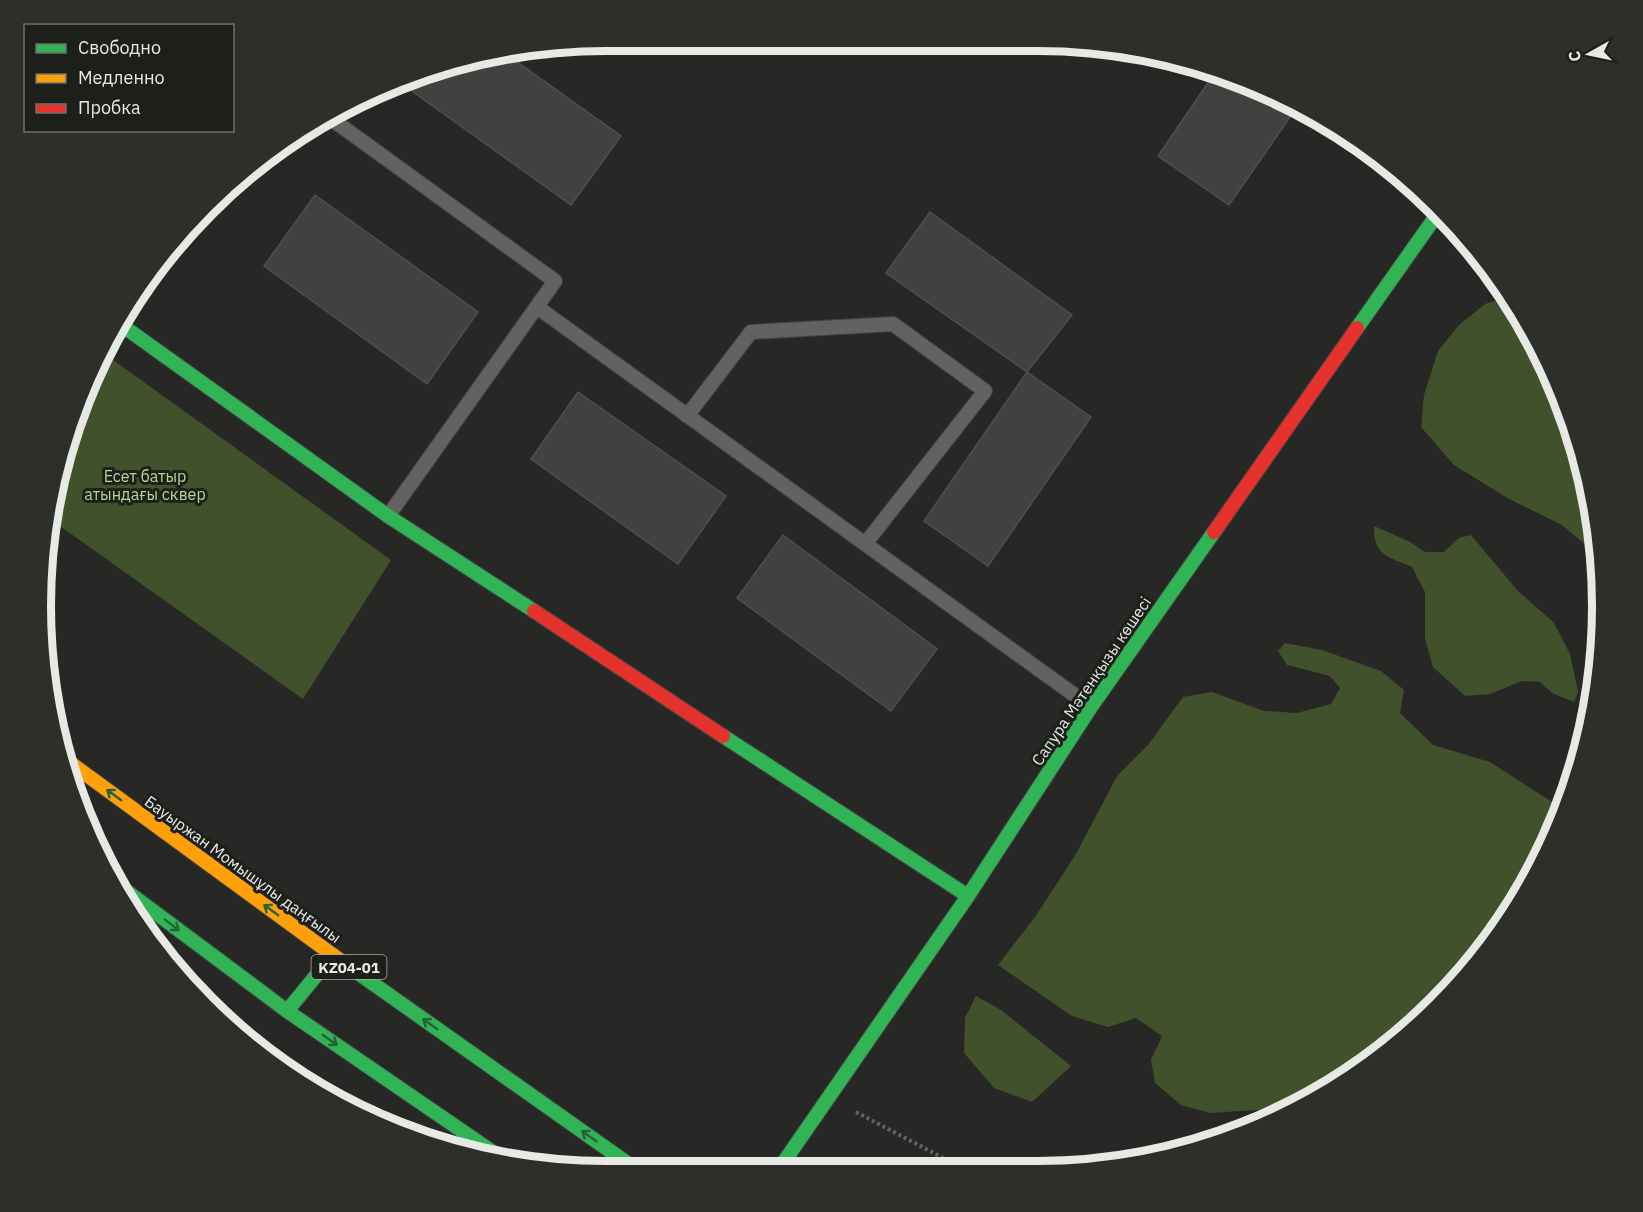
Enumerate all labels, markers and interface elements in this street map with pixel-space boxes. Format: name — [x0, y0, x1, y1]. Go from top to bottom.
legend — [24, 24, 234, 132]
north arrow — [1559, 24, 1619, 84]
text: Свободно — [78, 36, 161, 59]
text: С — [1563, 50, 1585, 63]
text: Медленно — [78, 66, 165, 89]
text: Пробка — [78, 96, 141, 119]
park label: Есет батыр атындағы сквер — [84, 466, 206, 504]
street label: Сапура Мәтенқызы көшесі — [1027, 593, 1155, 769]
one-way arrow — [106, 789, 122, 801]
street label: Бауыржан Момышұлы даңғылы — [141, 791, 345, 947]
one-way arrow — [264, 904, 280, 916]
one-way arrow — [164, 919, 180, 931]
road number: KZ04-01 — [312, 955, 386, 979]
one-way arrow — [422, 1018, 438, 1030]
one-way arrow — [321, 1034, 337, 1046]
one-way arrow — [581, 1130, 598, 1142]

